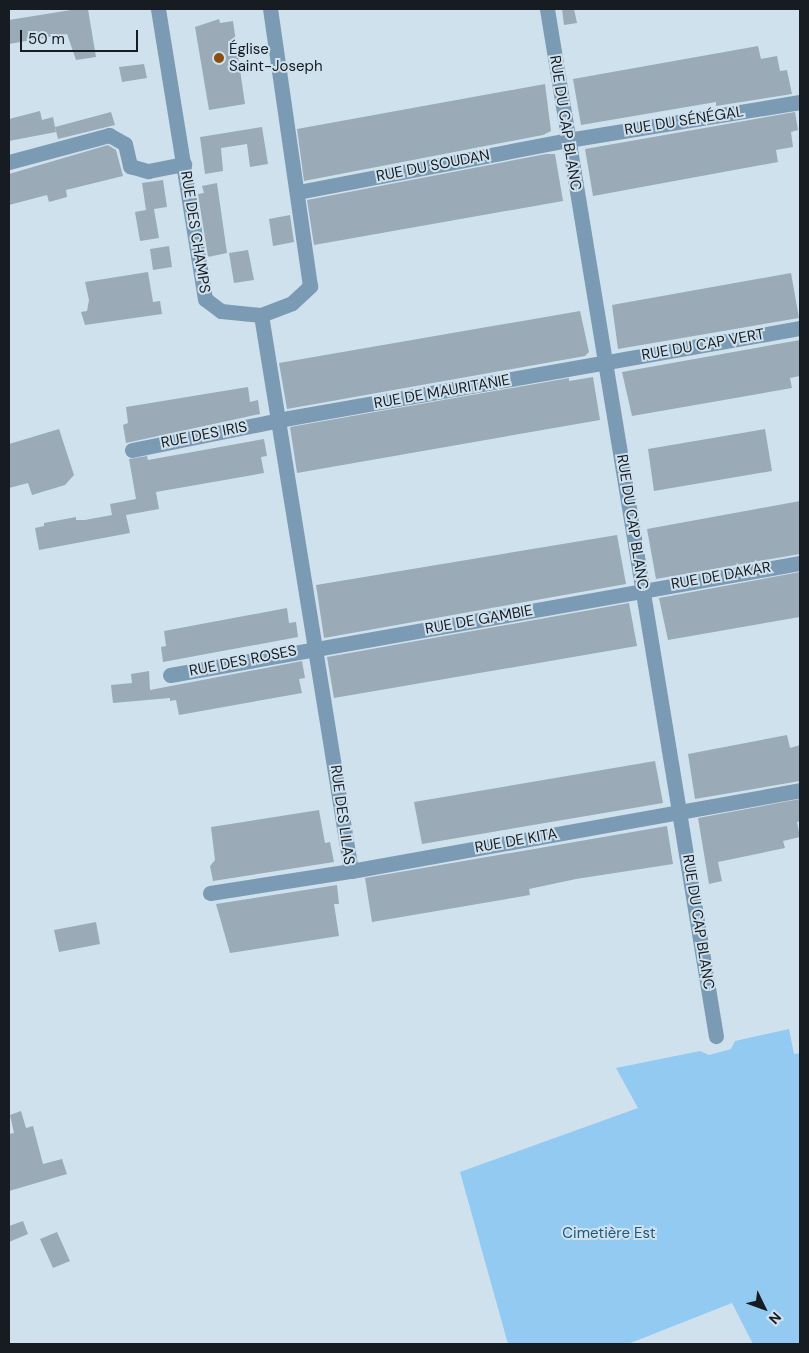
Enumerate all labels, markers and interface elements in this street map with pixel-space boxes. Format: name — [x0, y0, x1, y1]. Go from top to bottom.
scale bar — [22, 20, 140, 52]
text: 50 m — [28, 29, 65, 49]
place label: Église Saint-Joseph — [229, 40, 323, 75]
marker: Église Saint-Joseph — [213, 52, 225, 64]
street label: RUE DU CAP BLANC — [545, 54, 585, 192]
street label: RUE DU SÉNÉGAL — [623, 103, 745, 139]
street label: RUE DU SOUDAN — [375, 146, 491, 186]
street label: RUE DES CHAMPS — [176, 170, 214, 294]
street label: RUE DU CAP VERT — [640, 325, 766, 365]
street label: RUE DE MAURITANIE — [373, 371, 511, 413]
street label: RUE DES IRIS — [159, 418, 249, 452]
street label: RUE DU CAP BLANC — [612, 453, 652, 591]
street label: RUE DE DAKAR — [670, 558, 772, 594]
street label: RUE DE GAMBIE — [424, 602, 534, 638]
street label: RUE DES ROSES — [188, 642, 298, 680]
street label: RUE DES LILAS — [326, 764, 358, 866]
street label: RUE DE KITA — [473, 825, 559, 857]
street label: RUE DU CAP BLANC — [678, 853, 718, 991]
park label: Cimetière Est — [562, 1225, 656, 1243]
north arrow — [739, 1283, 789, 1333]
text: N — [765, 1308, 785, 1328]

